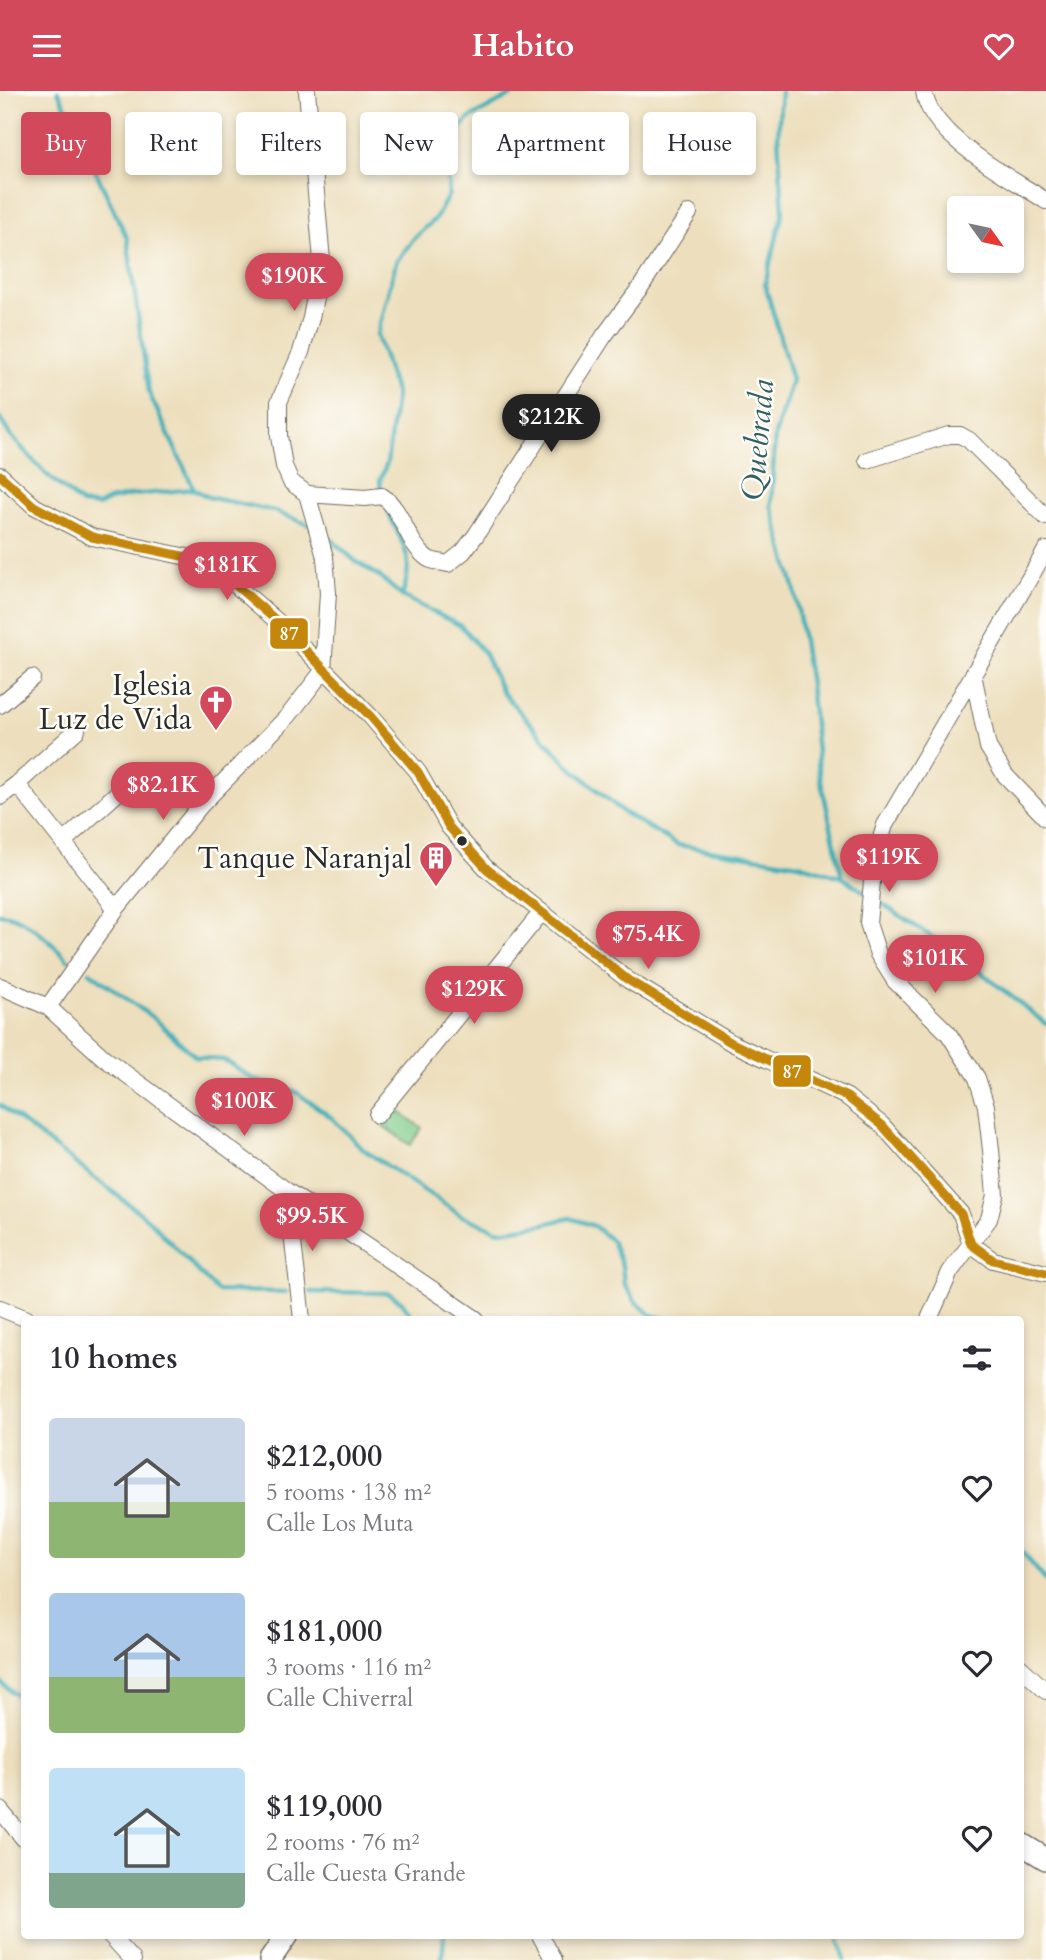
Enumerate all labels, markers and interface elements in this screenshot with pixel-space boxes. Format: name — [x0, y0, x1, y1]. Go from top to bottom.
text: Habito — [472, 24, 574, 68]
icon: menu — [28, 27, 66, 65]
icon: heart — [980, 27, 1018, 65]
chip: Buy — [21, 112, 111, 175]
chip: Rent — [125, 112, 222, 175]
chip: Filters — [236, 112, 346, 175]
chip: New — [360, 112, 458, 175]
chip: Apartment — [472, 112, 629, 175]
chip: House — [643, 112, 756, 175]
north arrow — [947, 196, 1024, 273]
map controls — [947, 196, 1024, 273]
pin: $190K — [245, 253, 343, 313]
text: $190K — [261, 260, 327, 291]
water label: Quebrada — [731, 378, 785, 502]
pin: $212K — [502, 395, 600, 454]
text: $212K — [518, 401, 584, 432]
pin: $181K — [178, 543, 276, 602]
text: $181K — [194, 549, 260, 580]
line badge: 87 — [269, 617, 309, 650]
text: 87 — [279, 621, 299, 647]
place label: Iglesia Luz de Vida — [39, 665, 192, 740]
church icon: Iglesia Luz de Vida — [197, 683, 235, 732]
pin: $82.1K — [106, 763, 220, 822]
text: $82.1K — [127, 769, 199, 800]
unlabelled marker — [455, 834, 469, 848]
pin: $119K — [840, 835, 938, 894]
place label: Tanque Naranjal — [197, 838, 412, 879]
building icon: Tanque Naranjal — [417, 839, 455, 888]
text: $119K — [856, 841, 922, 872]
pin: $75.4K — [591, 911, 705, 971]
text: $75.4K — [612, 918, 684, 949]
pin: $101K — [886, 935, 984, 995]
text: $101K — [902, 942, 968, 973]
pin: $129K — [425, 967, 523, 1026]
text: $129K — [441, 973, 507, 1004]
line badge: 87 — [772, 1054, 812, 1088]
text: 87 — [782, 1059, 802, 1085]
pin: $100K — [195, 1079, 293, 1138]
text: $100K — [211, 1085, 277, 1116]
pin: $99.5K — [255, 1193, 369, 1253]
text: $99.5K — [276, 1200, 348, 1231]
text: 10 homes — [49, 1338, 178, 1379]
icon: filters — [958, 1339, 996, 1377]
text: $212,000 — [266, 1436, 382, 1477]
icon: home — [105, 1446, 189, 1530]
icon: heart — [958, 1469, 996, 1507]
text: 5 rooms · 138 m² — [266, 1477, 431, 1508]
text: Calle Los Muta — [266, 1508, 414, 1539]
text: $181,000 — [266, 1611, 382, 1652]
icon: home — [105, 1621, 189, 1705]
icon: heart — [958, 1644, 996, 1682]
text: 3 rooms · 116 m² — [266, 1652, 431, 1683]
text: Calle Chiverral — [266, 1683, 413, 1714]
text: $119,000 — [266, 1786, 382, 1827]
icon: home — [105, 1796, 189, 1880]
icon: heart — [958, 1819, 996, 1857]
text: 2 rooms · 76 m² — [266, 1827, 419, 1858]
text: Calle Cuesta Grande — [266, 1858, 466, 1889]

